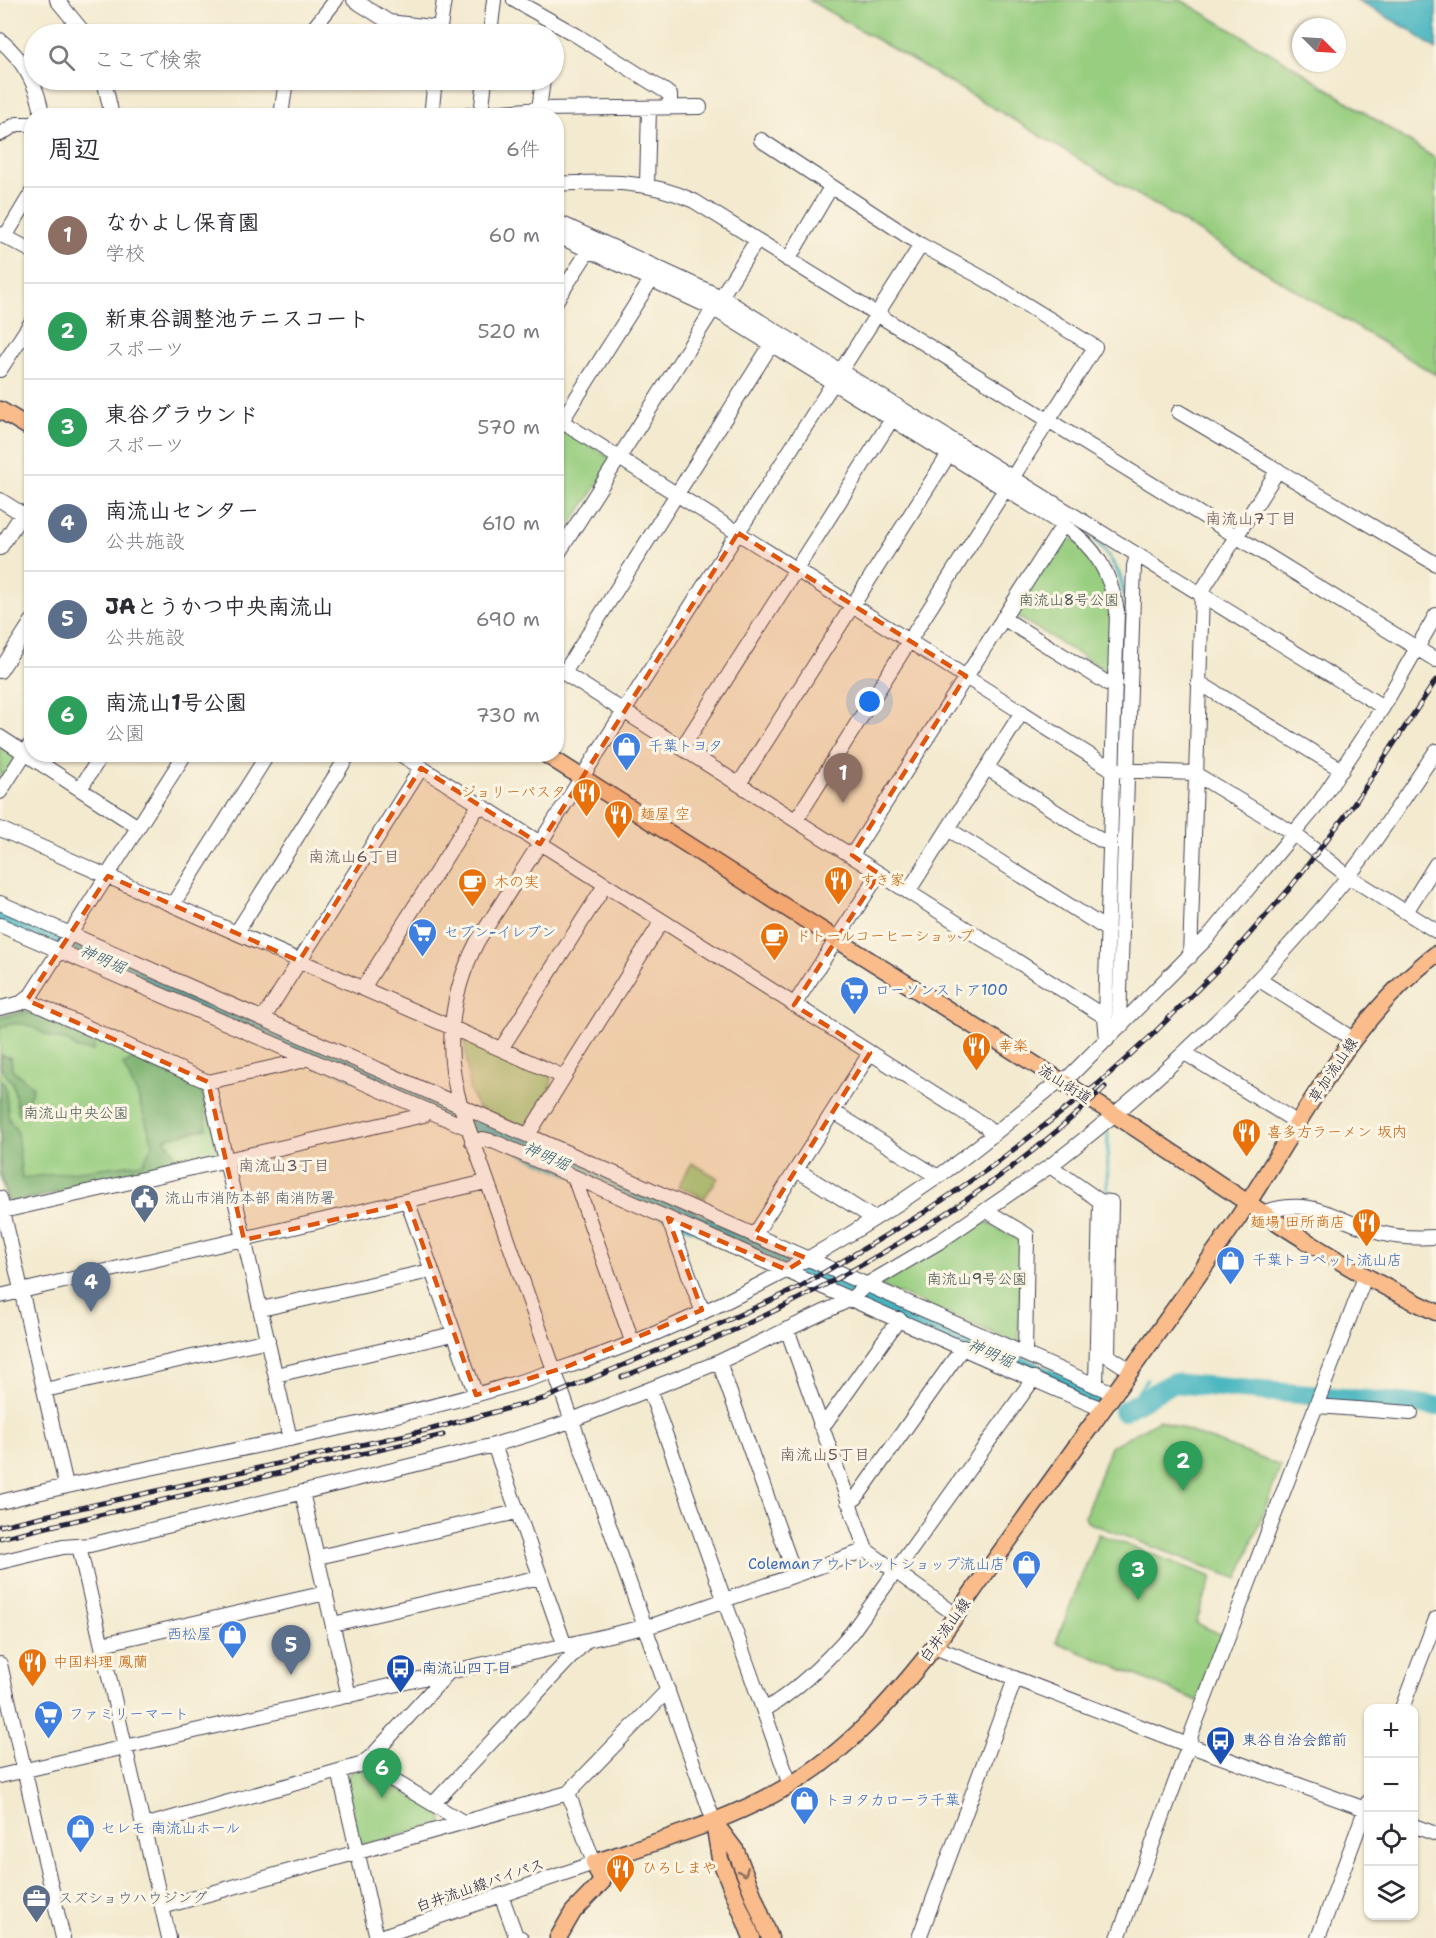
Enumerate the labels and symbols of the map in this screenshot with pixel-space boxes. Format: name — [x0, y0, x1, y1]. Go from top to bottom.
north arrow — [1292, 18, 1346, 72]
district label: 南流山7丁目 — [1205, 508, 1297, 529]
park label: 南流山8号公園 — [1019, 590, 1119, 610]
your location — [855, 687, 884, 716]
shop icon: 千葉トヨタ — [611, 730, 643, 772]
place label: 千葉トヨタ — [648, 736, 723, 756]
pin: 1 — [824, 754, 862, 803]
restaurant icon: ジョリーパスタ — [571, 776, 603, 818]
place label: ジョリーパスタ — [461, 782, 566, 802]
restaurant icon: 麺屋 空 — [603, 798, 635, 840]
place label: 麺屋 空 — [640, 804, 690, 824]
district label: 南流山6丁目 — [308, 846, 400, 867]
restaurant icon: すき家 — [823, 864, 855, 906]
cafe icon: 木の実 — [457, 866, 489, 908]
place label: すき家 — [860, 870, 905, 890]
place label: 木の実 — [494, 872, 539, 892]
supermarket icon: セブン-イレブン — [407, 916, 439, 958]
cafe icon: ドトールコーヒーショップ — [759, 920, 791, 962]
place label: セブン-イレブン — [444, 922, 556, 942]
place label: ドトールコーヒーショップ — [796, 926, 974, 946]
water label: 神明堀 — [77, 940, 130, 979]
supermarket icon: ローソンストア100 — [838, 974, 870, 1016]
place label: ローソンストア100 — [875, 980, 1008, 1000]
restaurant icon: 幸楽 — [961, 1030, 993, 1072]
street label: 草加流山線 — [1304, 1033, 1362, 1107]
place label: 幸楽 — [998, 1036, 1028, 1056]
street label: 流山街道 — [1034, 1060, 1096, 1108]
park label: 南流山中央公園 — [23, 1103, 129, 1123]
restaurant icon: 喜多方ラーメン 坂内 — [1230, 1116, 1262, 1158]
place label: 喜多方ラーメン 坂内 — [1267, 1122, 1407, 1142]
water label: 神明堀 — [521, 1137, 574, 1176]
district label: 南流山3丁目 — [238, 1155, 330, 1176]
public building icon: 流山市消防本部 南消防署 — [128, 1182, 160, 1224]
place label: 流山市消防本部 南消防署 — [165, 1188, 335, 1208]
restaurant icon: 麺場 田所商店 — [1350, 1206, 1382, 1248]
place label: 麺場 田所商店 — [1250, 1212, 1345, 1232]
shop icon: 千葉トヨペット流山店 — [1215, 1244, 1247, 1286]
place label: 千葉トヨペット流山店 — [1252, 1250, 1402, 1270]
pin: 4 — [72, 1262, 110, 1312]
park label: 南流山9号公園 — [927, 1269, 1027, 1289]
water label: 神明堀 — [965, 1334, 1018, 1373]
pin: 2 — [1164, 1442, 1202, 1491]
district label: 南流山5丁目 — [780, 1444, 870, 1465]
shop icon: Colemanアウトレットショップ流山店 — [1010, 1548, 1042, 1590]
pin: 3 — [1118, 1550, 1158, 1600]
place label: Colemanアウトレットショップ流山店 — [748, 1554, 1005, 1574]
street label: 白井流山線 — [915, 1594, 975, 1666]
shop icon: 西松屋 — [217, 1618, 249, 1660]
place label: 西松屋 — [167, 1624, 212, 1644]
pin: 5 — [272, 1626, 310, 1675]
restaurant icon: 中国料理 鳳蘭 — [16, 1646, 48, 1688]
place label: 中国料理 鳳蘭 — [53, 1652, 148, 1672]
bus stop icon: 南流山四丁目 — [385, 1652, 417, 1694]
place label: 南流山四丁目 — [422, 1658, 512, 1678]
supermarket icon: ファミリーマート — [32, 1698, 64, 1740]
place label: ファミリーマート — [69, 1704, 189, 1724]
bus stop icon: 東谷自治会館前 — [1205, 1724, 1237, 1766]
place label: 東谷自治会館前 — [1242, 1730, 1347, 1750]
pin: 6 — [362, 1748, 401, 1798]
shop icon: トヨタカローラ千葉 — [788, 1784, 820, 1826]
place label: トヨタカローラ千葉 — [825, 1790, 960, 1810]
shop icon: セレモ 南流山ホール — [64, 1812, 96, 1854]
place label: セレモ 南流山ホール — [101, 1818, 240, 1838]
restaurant icon: ひろしまや — [605, 1852, 637, 1894]
street label: 白井流山線バイパス — [413, 1854, 547, 1916]
place label: ひろしまや — [642, 1858, 717, 1878]
one-way arrow — [737, 1865, 749, 1876]
office icon: スズショウハウジング — [21, 1882, 53, 1924]
place label: スズショウハウジング — [58, 1888, 207, 1908]

